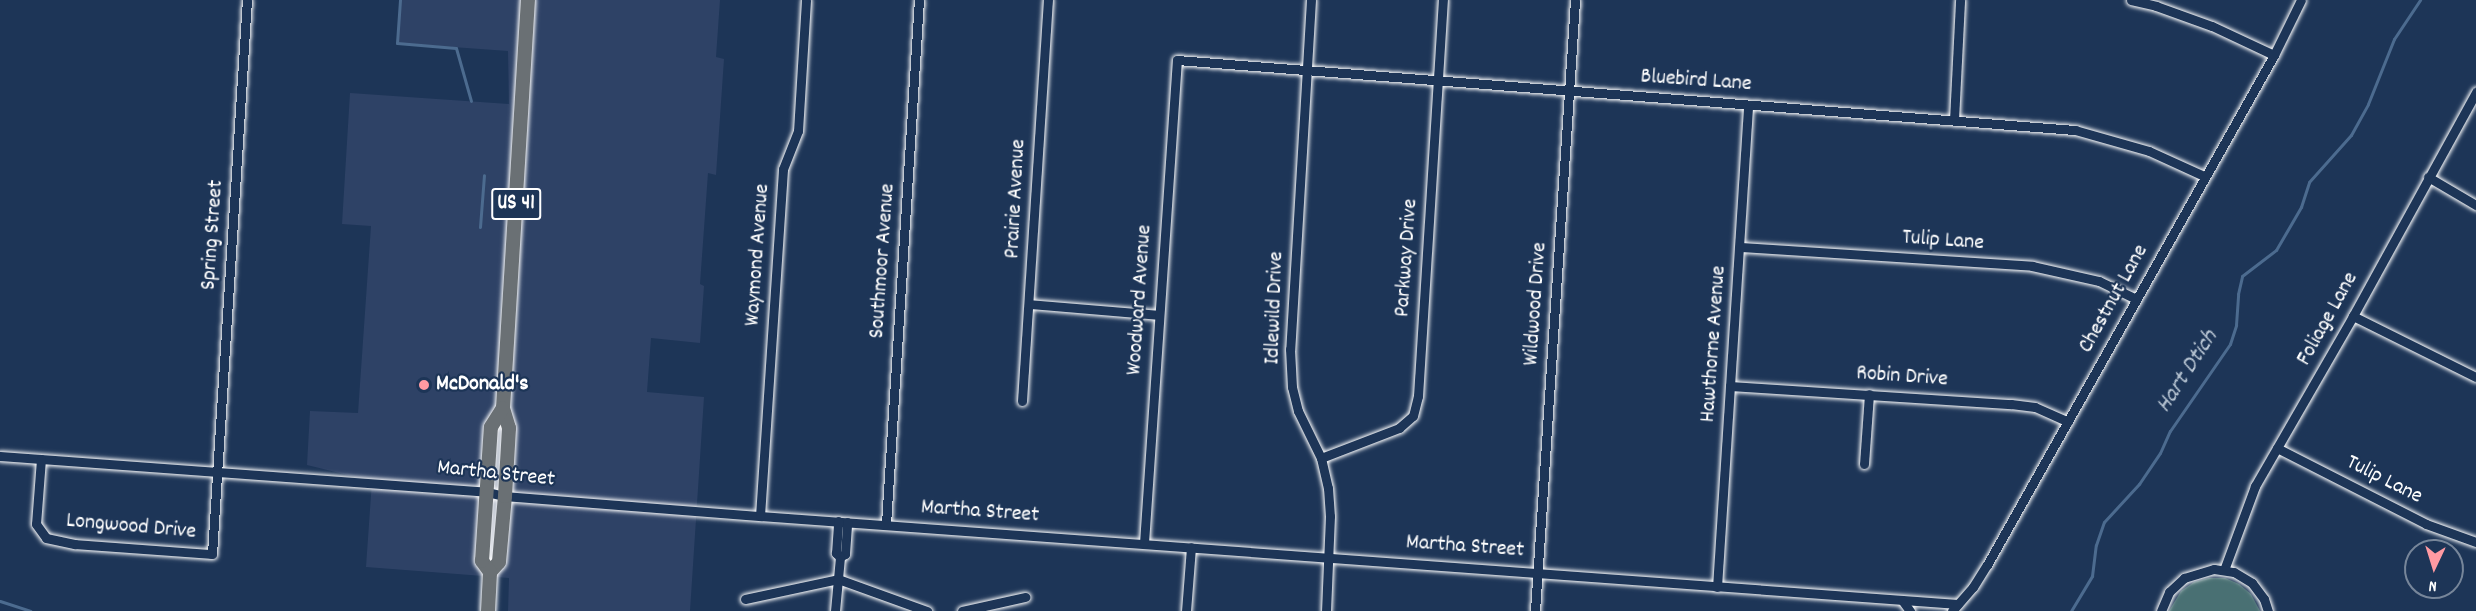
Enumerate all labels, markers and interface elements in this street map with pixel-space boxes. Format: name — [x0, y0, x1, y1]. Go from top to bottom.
street label: Bluebird Lane — [1640, 64, 1752, 98]
street label: Prairie Avenue — [1000, 139, 1032, 259]
street label: Spring Street — [196, 179, 230, 291]
street label: Waymond Avenue — [740, 183, 776, 327]
street label: Southmoor Avenue — [864, 183, 902, 339]
road number: US 41 — [490, 186, 542, 222]
street label: Parkway Drive — [1390, 198, 1424, 318]
street label: Woodward Avenue — [1122, 224, 1158, 376]
street label: Tulip Lane — [1901, 225, 1985, 257]
street label: Chestnut Lane — [2073, 240, 2155, 358]
street label: Wildwood Drive — [1519, 241, 1553, 367]
street label: Idlewild Drive — [1260, 251, 1290, 365]
street label: Hawthorne Avenue — [1695, 265, 1733, 423]
street label: Foliage Lane — [2292, 268, 2364, 370]
water label: Hart Dtich — [2151, 325, 2225, 419]
street label: Robin Drive — [1855, 361, 1949, 393]
place label: McDonald's — [436, 372, 529, 398]
marker: McDonald's — [417, 378, 431, 392]
street label: Tulip Lane — [2342, 450, 2426, 510]
street label: Martha Street — [436, 455, 556, 493]
street label: Martha Street — [920, 495, 1040, 529]
street label: Longwood Drive — [65, 508, 197, 546]
street label: Martha Street — [1405, 530, 1525, 564]
north arrow — [2404, 539, 2464, 599]
text: N — [2428, 574, 2438, 597]

